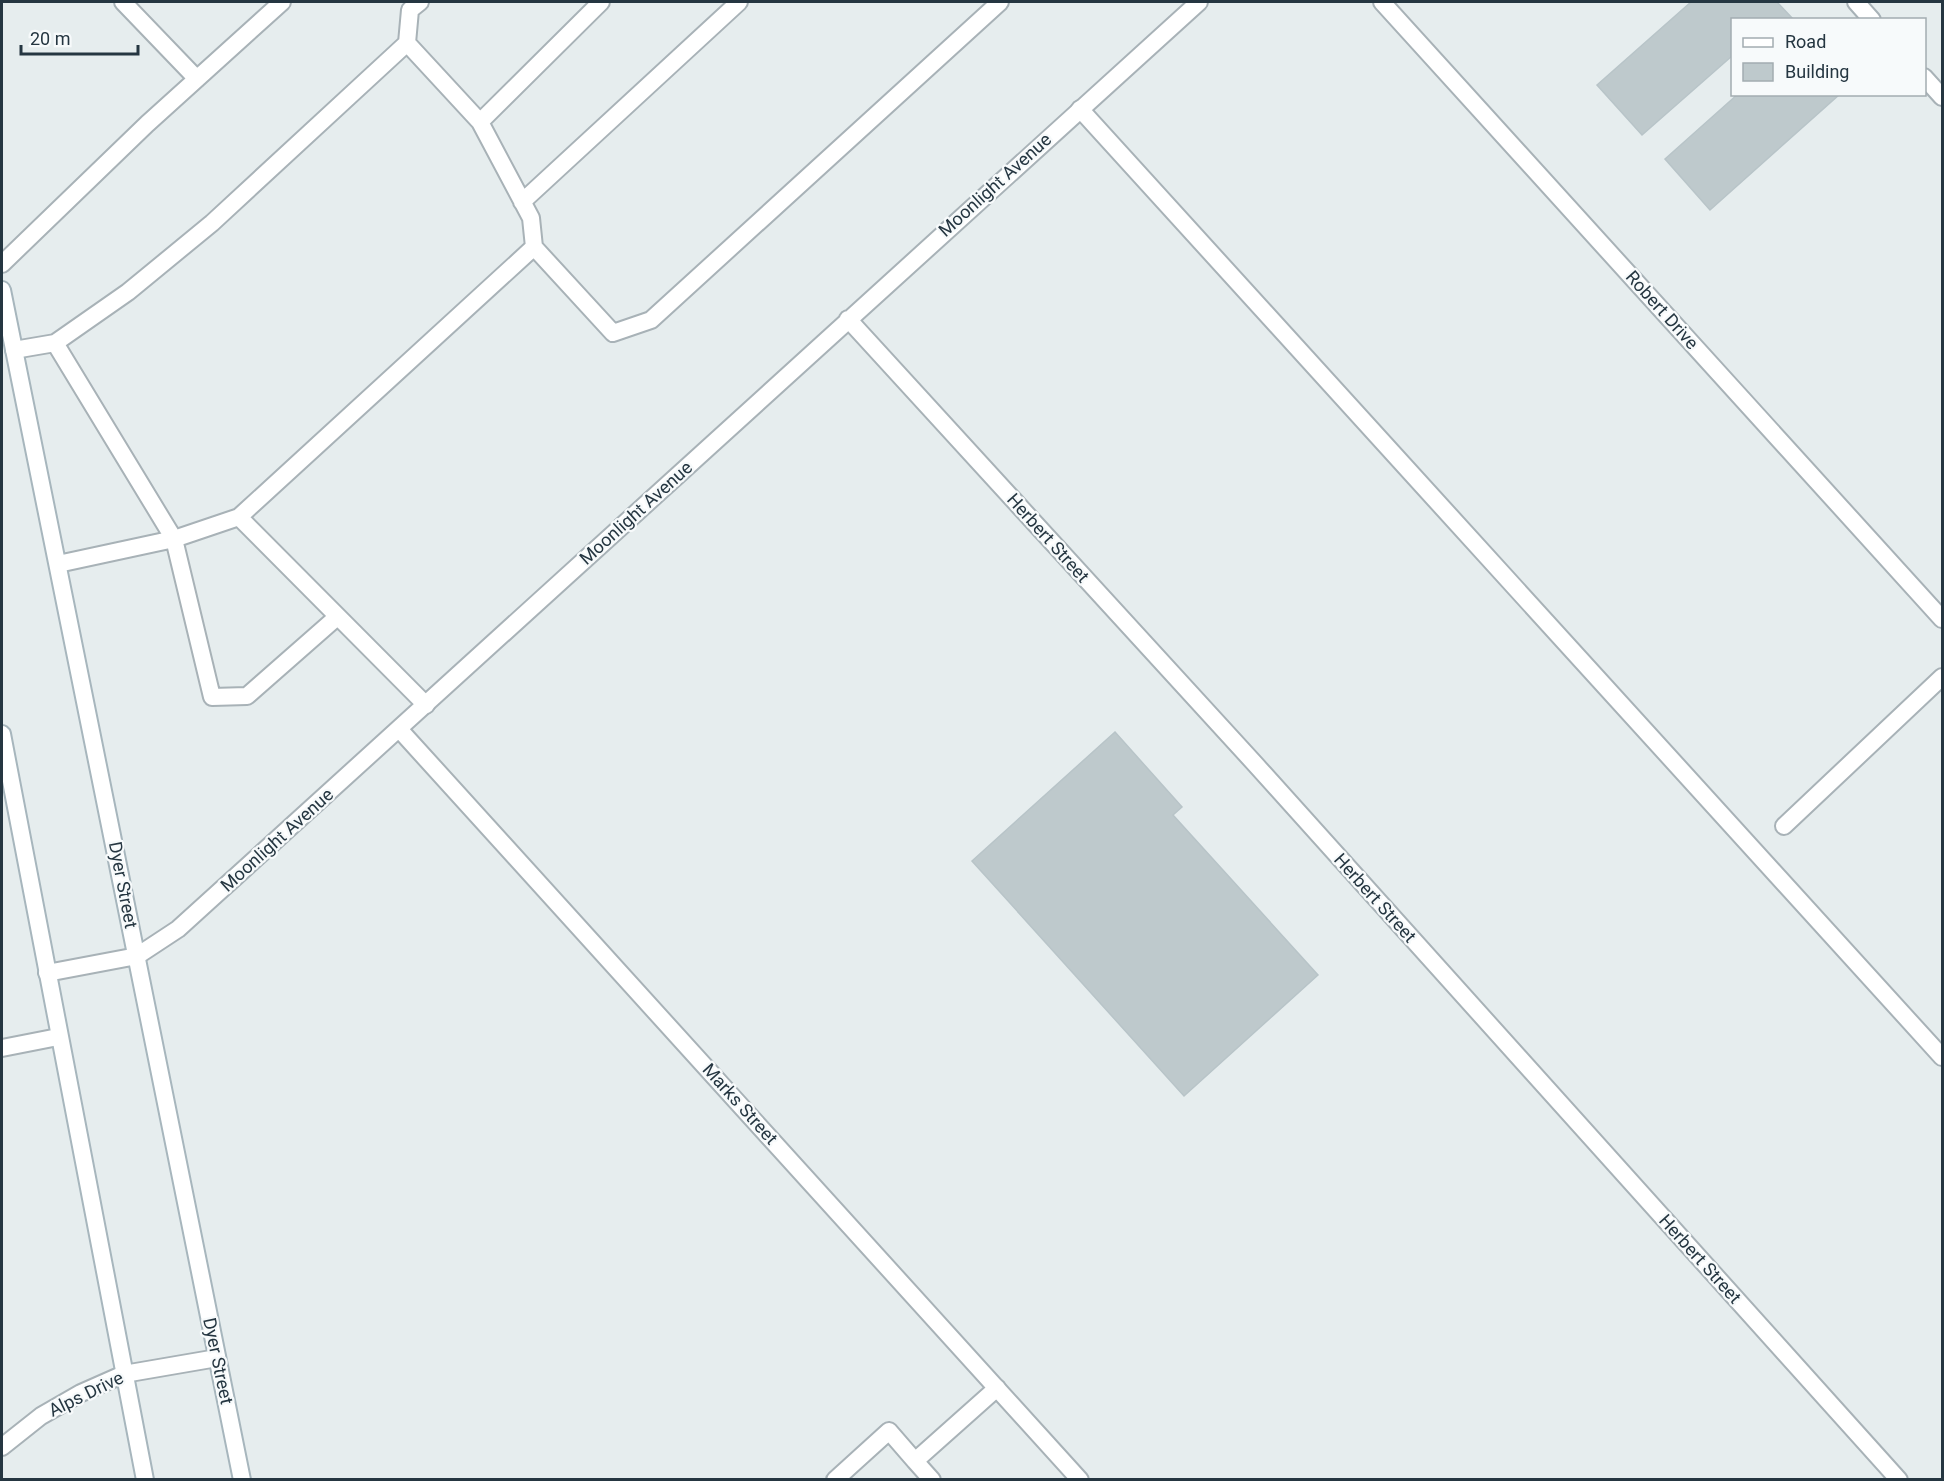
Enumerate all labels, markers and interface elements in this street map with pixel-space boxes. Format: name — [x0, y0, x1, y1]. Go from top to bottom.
scale bar — [21, 18, 138, 56]
legend — [1731, 18, 1926, 96]
text: 20 m — [30, 28, 70, 49]
text: Road — [1785, 31, 1826, 52]
text: Building — [1785, 61, 1849, 82]
street label: Moonlight Avenue — [934, 129, 1055, 241]
street label: Robert Drive — [1622, 266, 1703, 353]
street label: Moonlight Avenue — [575, 457, 696, 569]
street label: Herbert Street — [1003, 489, 1094, 587]
street label: Moonlight Avenue — [216, 784, 337, 896]
street label: Dyer Street — [105, 840, 142, 930]
street label: Herbert Street — [1330, 849, 1421, 947]
street label: Marks Street — [698, 1059, 782, 1149]
street label: Herbert Street — [1655, 1210, 1746, 1308]
street label: Dyer Street — [199, 1316, 238, 1406]
street label: Alps Drive — [45, 1366, 127, 1421]

